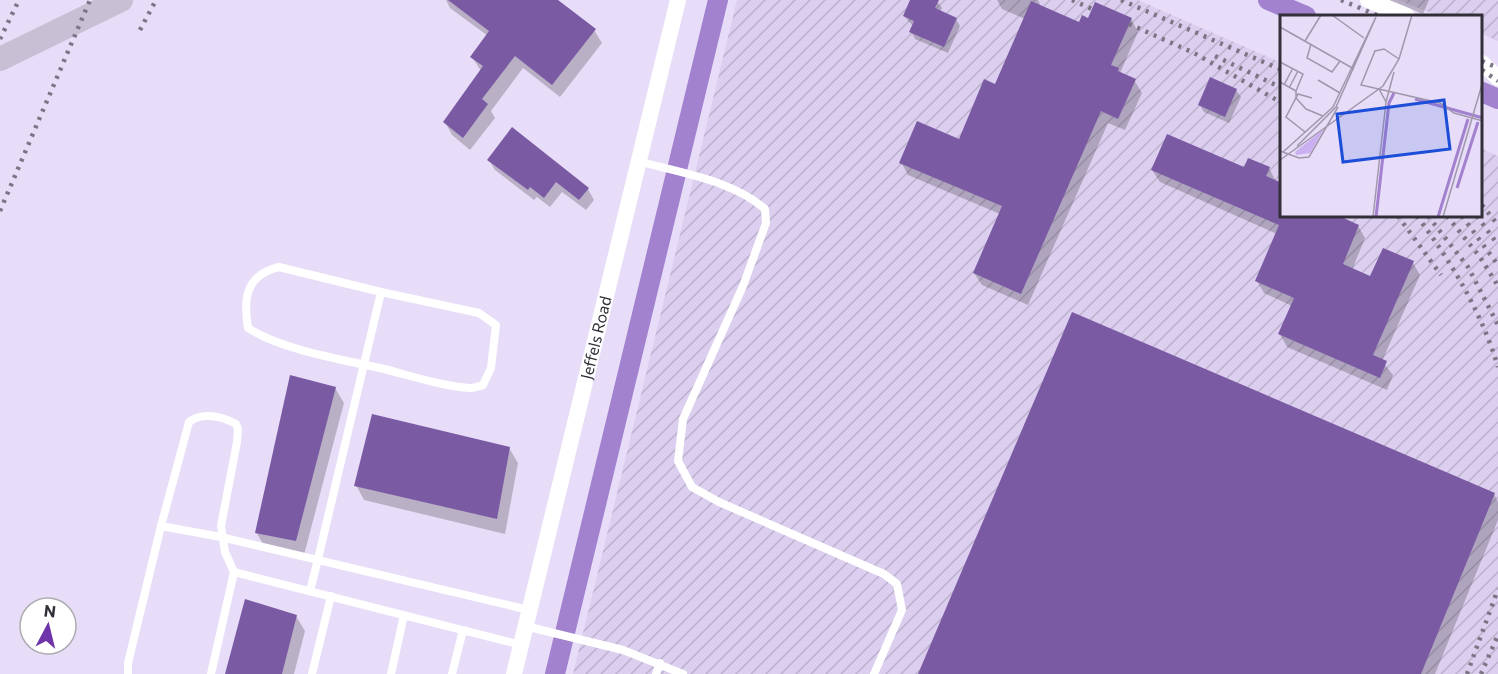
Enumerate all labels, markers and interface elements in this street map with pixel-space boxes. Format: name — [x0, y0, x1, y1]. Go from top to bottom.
inset map — [1280, 15, 1483, 218]
street label: Jeffels Road — [576, 294, 615, 381]
north arrow — [18, 596, 78, 656]
text: N — [43, 600, 57, 621]

